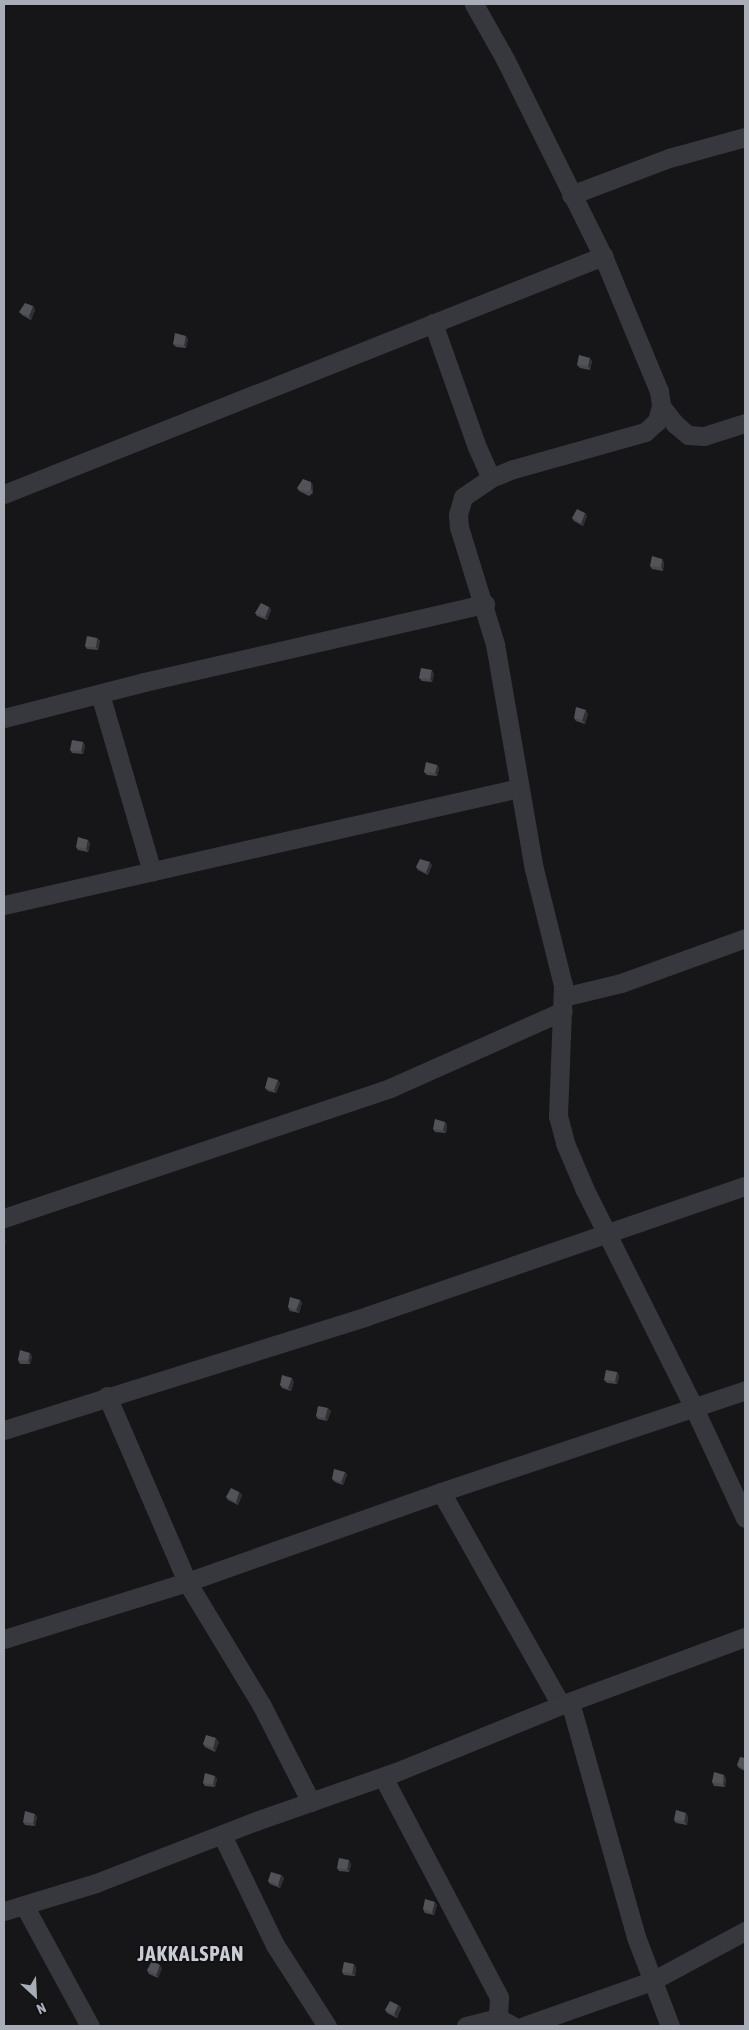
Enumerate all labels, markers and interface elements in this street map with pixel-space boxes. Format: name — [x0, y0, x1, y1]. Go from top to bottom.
district label: JAKKALSPAN — [136, 1940, 246, 1966]
north arrow — [10, 1970, 60, 2020]
text: N — [34, 2000, 48, 2018]

